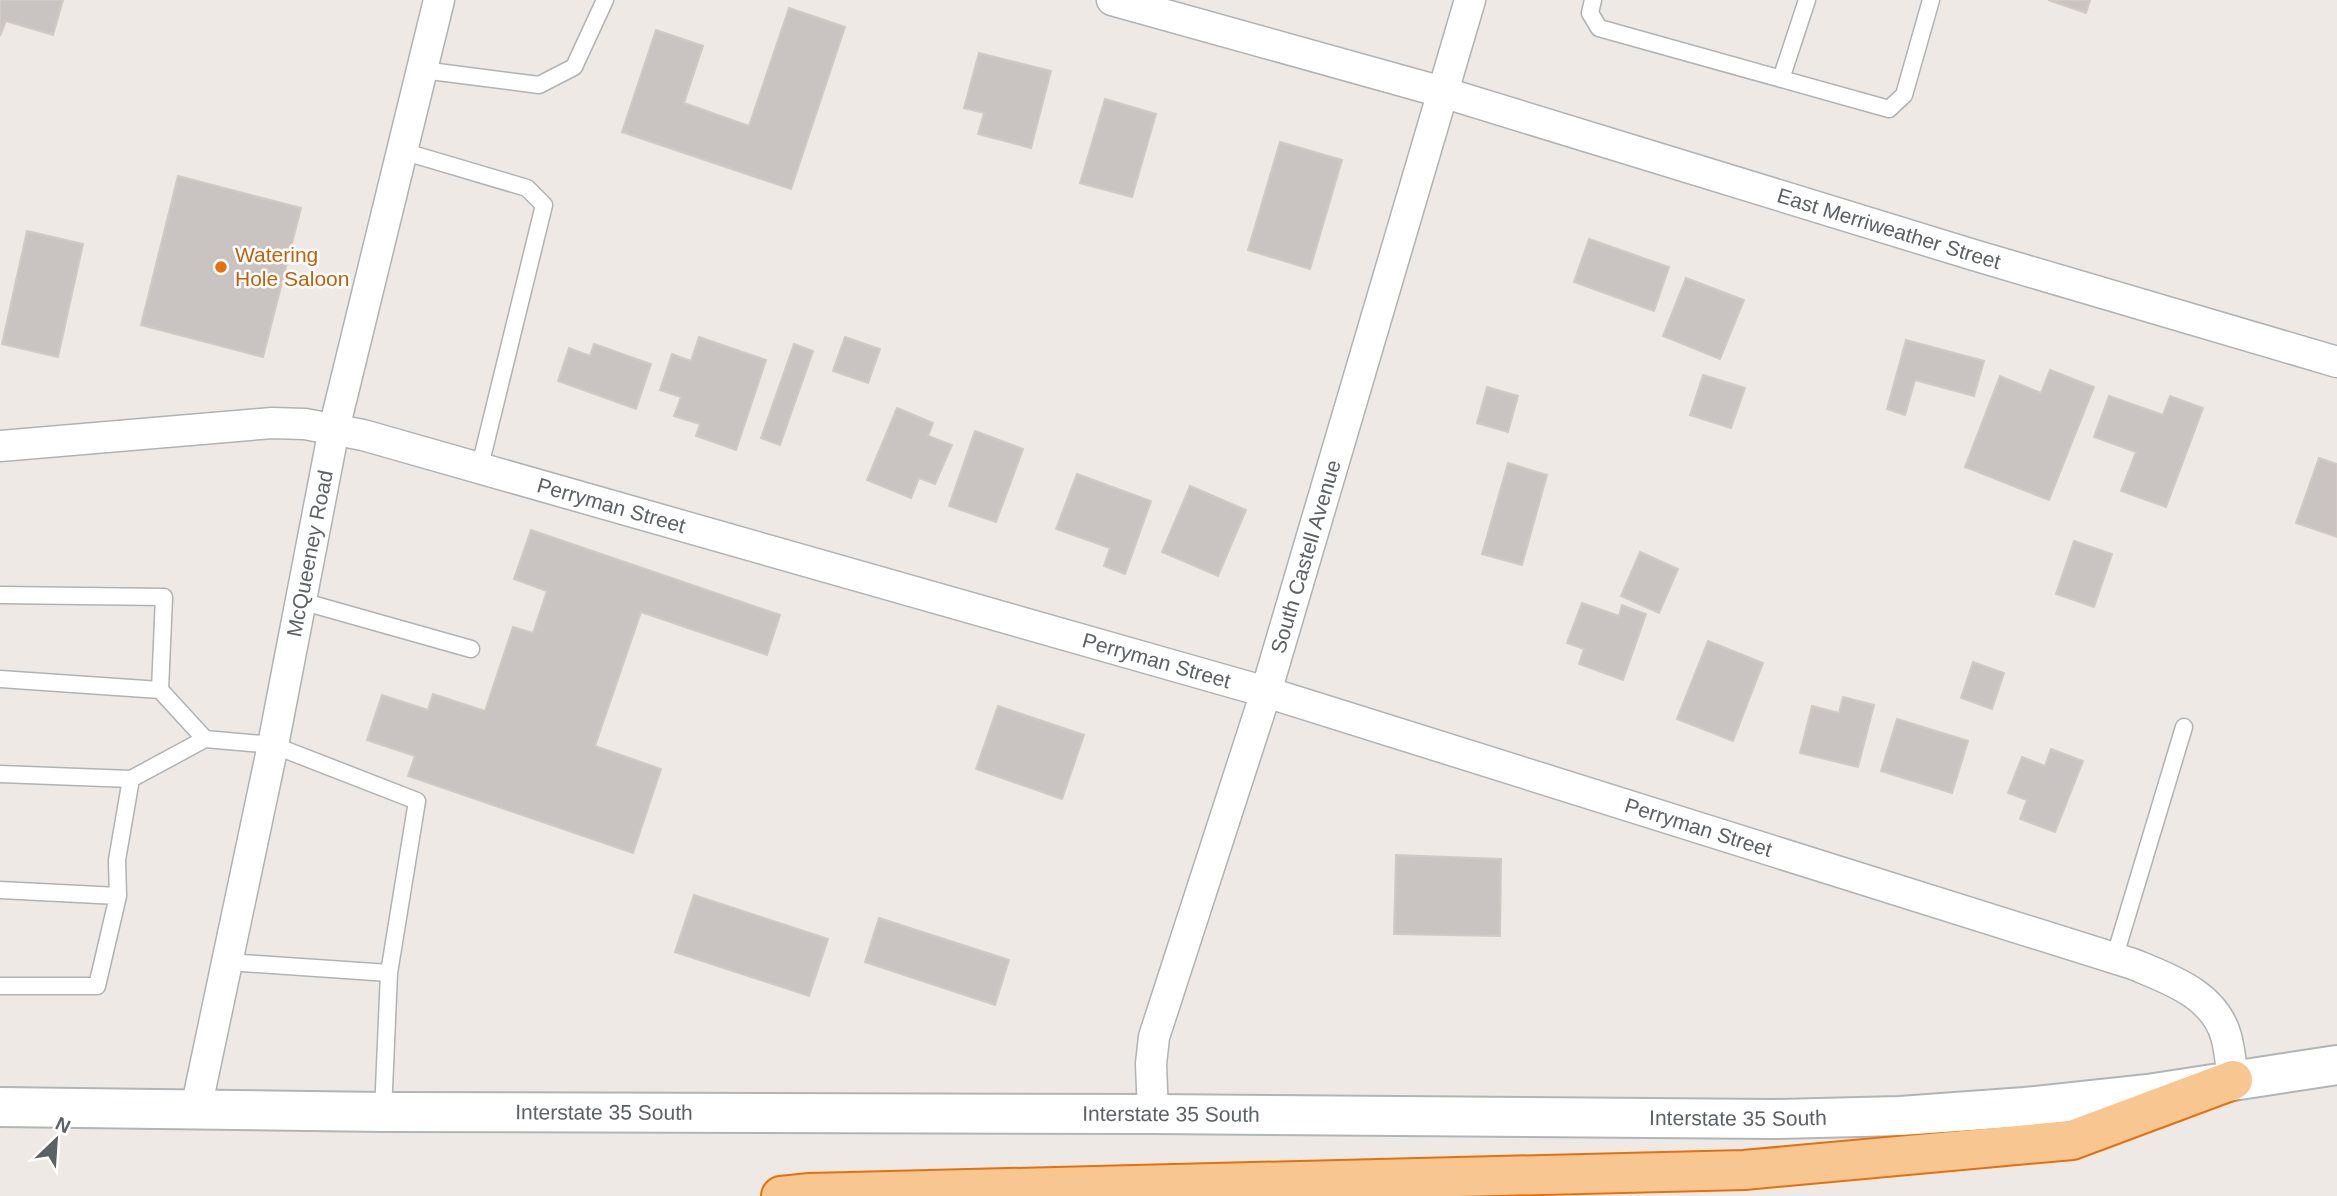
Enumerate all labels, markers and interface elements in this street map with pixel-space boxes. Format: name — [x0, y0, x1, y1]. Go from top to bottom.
street label: East Merriweather Street — [1775, 183, 2004, 273]
place label: Watering Hole Saloon — [235, 243, 349, 290]
marker: Watering Hole Saloon — [213, 259, 229, 275]
street label: South Castell Avenue — [1266, 457, 1345, 656]
street label: McQueeney Road — [282, 468, 337, 639]
street label: Perryman Street — [535, 473, 688, 537]
street label: Perryman Street — [1080, 628, 1233, 692]
street label: Perryman Street — [1622, 793, 1775, 861]
street label: Interstate 35 South — [515, 1100, 693, 1124]
street label: Interstate 35 South — [1082, 1102, 1260, 1126]
north arrow — [21, 1105, 91, 1175]
street label: Interstate 35 South — [1649, 1106, 1827, 1130]
text: N — [52, 1113, 74, 1137]

